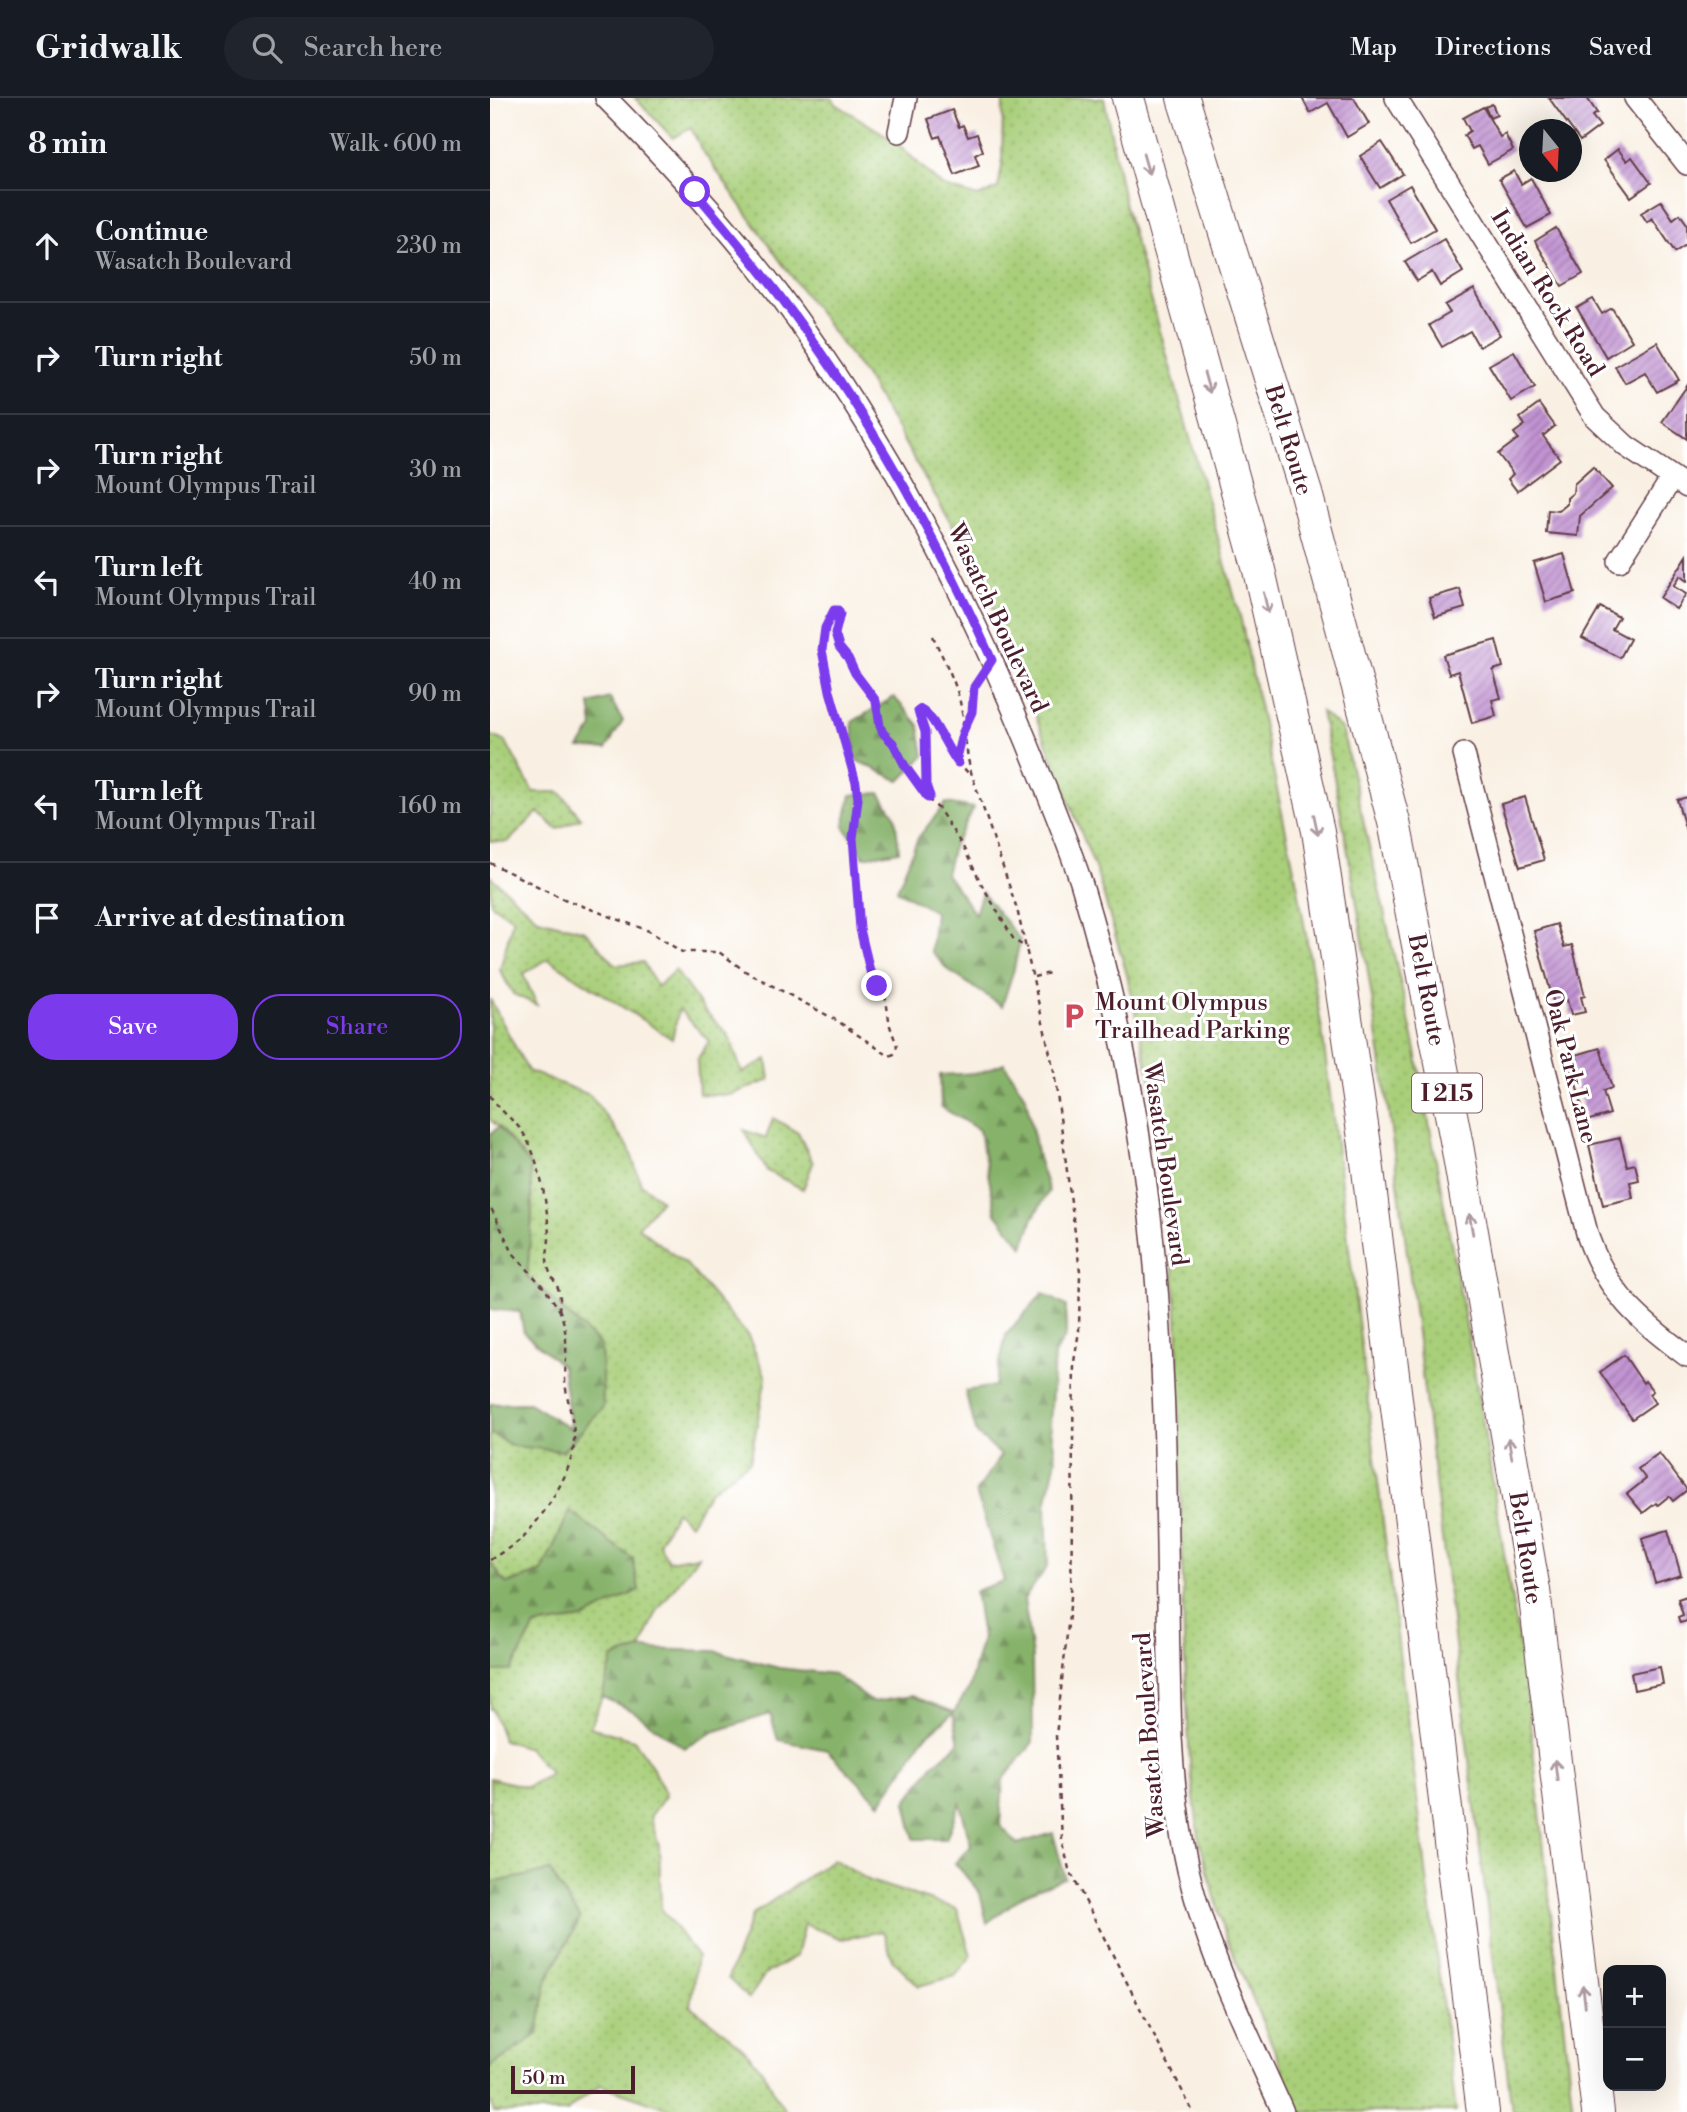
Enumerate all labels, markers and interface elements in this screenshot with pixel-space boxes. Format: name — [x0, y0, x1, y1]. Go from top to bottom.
search box — [224, 17, 714, 80]
text: Gridwalk — [35, 28, 182, 69]
icon: search — [248, 29, 286, 67]
text: Search here — [304, 32, 442, 64]
text: Map — [1350, 33, 1397, 63]
text: Directions — [1435, 33, 1551, 63]
text: Saved — [1589, 33, 1652, 63]
north arrow — [1519, 119, 1582, 182]
text: 8 min — [28, 125, 107, 163]
text: Walk · 600 m — [330, 130, 462, 158]
one-way arrow — [1140, 153, 1153, 175]
route start — [679, 176, 710, 207]
street label: Indian Rock Road — [1484, 204, 1611, 383]
text: Continue — [95, 216, 208, 248]
icon: ahead — [28, 227, 66, 265]
text: 230 m — [396, 232, 462, 260]
text: Wasatch Boulevard — [95, 248, 292, 276]
icon: right — [28, 339, 66, 377]
text: Turn right — [95, 342, 223, 374]
text: 50 m — [409, 344, 462, 372]
one-way arrow — [1201, 371, 1214, 394]
street label: Belt Route — [1257, 381, 1319, 499]
text: Turn right — [95, 440, 223, 472]
icon: right — [28, 451, 66, 489]
text: 30 m — [409, 456, 462, 484]
text: Mount Olympus Trail — [95, 472, 316, 500]
street label: Wasatch Boulevard — [940, 518, 1054, 718]
text: Turn left — [95, 552, 203, 584]
icon: left — [28, 563, 66, 601]
text: 40 m — [408, 568, 462, 596]
text: Mount Olympus Trail — [95, 584, 316, 612]
one-way arrow — [1261, 591, 1274, 613]
text: Turn right — [95, 664, 223, 696]
icon: right — [28, 675, 66, 713]
text: 90 m — [408, 680, 462, 708]
text: Mount Olympus Trail — [95, 696, 316, 724]
text: Turn left — [95, 776, 203, 808]
icon: left — [28, 787, 66, 825]
text: 160 m — [399, 792, 462, 820]
text: Mount Olympus Trail — [95, 808, 316, 836]
one-way arrow — [1309, 813, 1323, 836]
icon: arrive — [28, 899, 66, 937]
text: Arrive at destination — [95, 902, 345, 934]
street label: Belt Route — [1400, 931, 1452, 1049]
route end — [861, 970, 892, 1001]
street label: Oak Park Lane — [1536, 986, 1604, 1146]
place label: Mount Olympus Trailhead Parking — [1095, 988, 1291, 1046]
button: Save — [28, 994, 238, 1060]
button: Share — [252, 994, 462, 1060]
parking icon: Mount Olympus Trailhead Parking — [1059, 1001, 1089, 1031]
street label: Wasatch Boulevard — [1136, 1059, 1194, 1268]
road number: I 215 — [1412, 1074, 1482, 1112]
one-way arrow — [1464, 1213, 1477, 1235]
one-way arrow — [1502, 1437, 1516, 1460]
street label: Belt Route — [1501, 1489, 1549, 1607]
street label: Wasatch Boulevard — [1128, 1631, 1172, 1839]
one-way arrow — [1549, 1759, 1562, 1782]
map controls — [1603, 1965, 1666, 2091]
button: + — [1603, 1965, 1666, 2028]
one-way arrow — [1577, 1985, 1590, 2007]
button: − — [1603, 2028, 1666, 2091]
scale bar — [511, 2063, 635, 2095]
text: 50 m — [522, 2066, 566, 2090]

